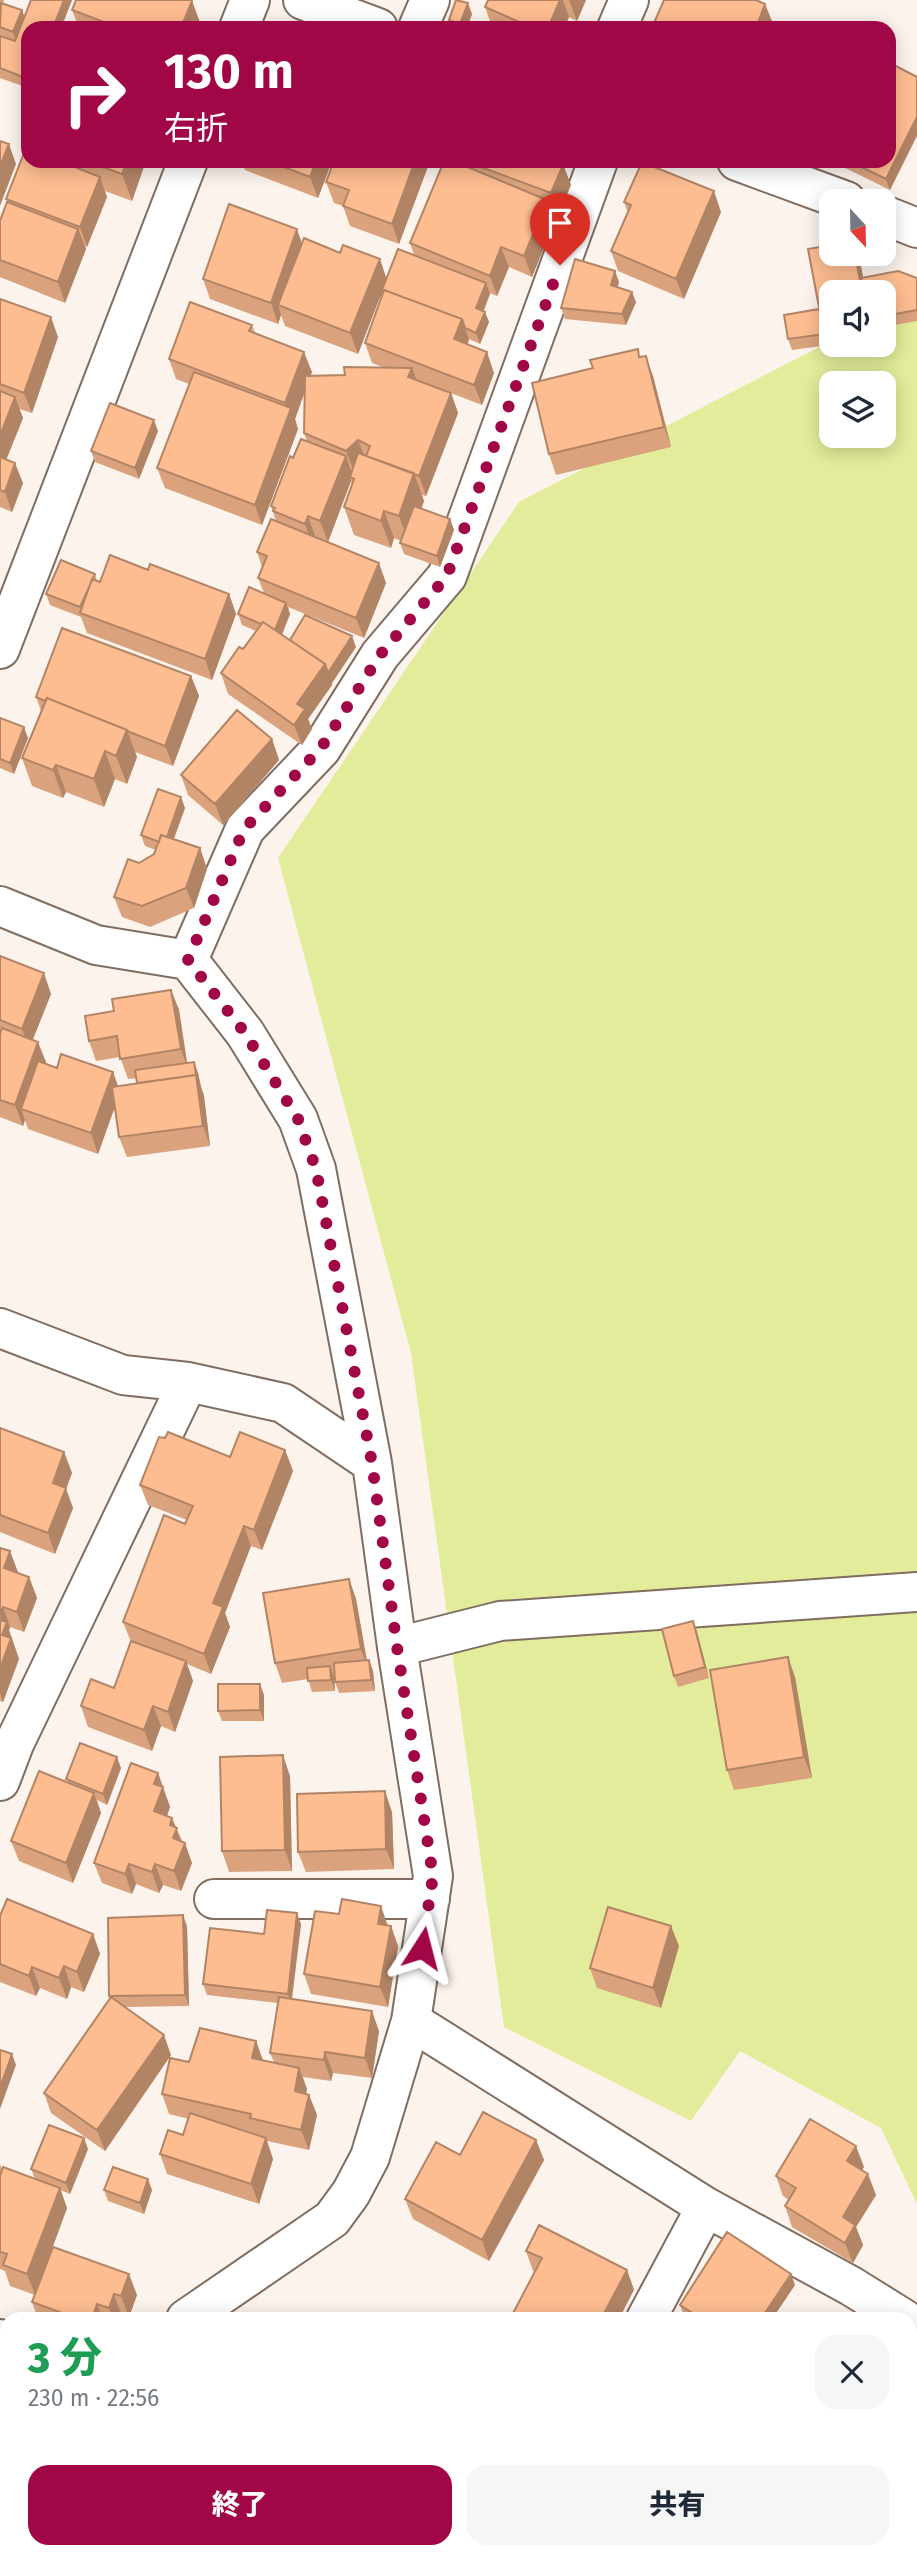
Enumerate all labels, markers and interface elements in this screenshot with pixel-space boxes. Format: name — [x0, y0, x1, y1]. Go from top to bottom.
text: 130 m — [164, 42, 294, 101]
icon: right — [49, 49, 140, 140]
text: 右折 — [164, 109, 228, 147]
north arrow — [819, 189, 896, 266]
map controls — [819, 189, 896, 448]
pin — [530, 193, 590, 265]
icon: arrive — [541, 204, 579, 242]
button: sound — [819, 280, 896, 357]
button: layers — [819, 371, 896, 448]
position arrow — [385, 1911, 459, 1985]
text: 3 分 — [28, 2333, 102, 2383]
button: close — [815, 2335, 889, 2409]
text: 230 m · 22:56 — [28, 2384, 159, 2412]
button: 終了 — [28, 2465, 452, 2545]
button: 共有 — [466, 2465, 889, 2545]

